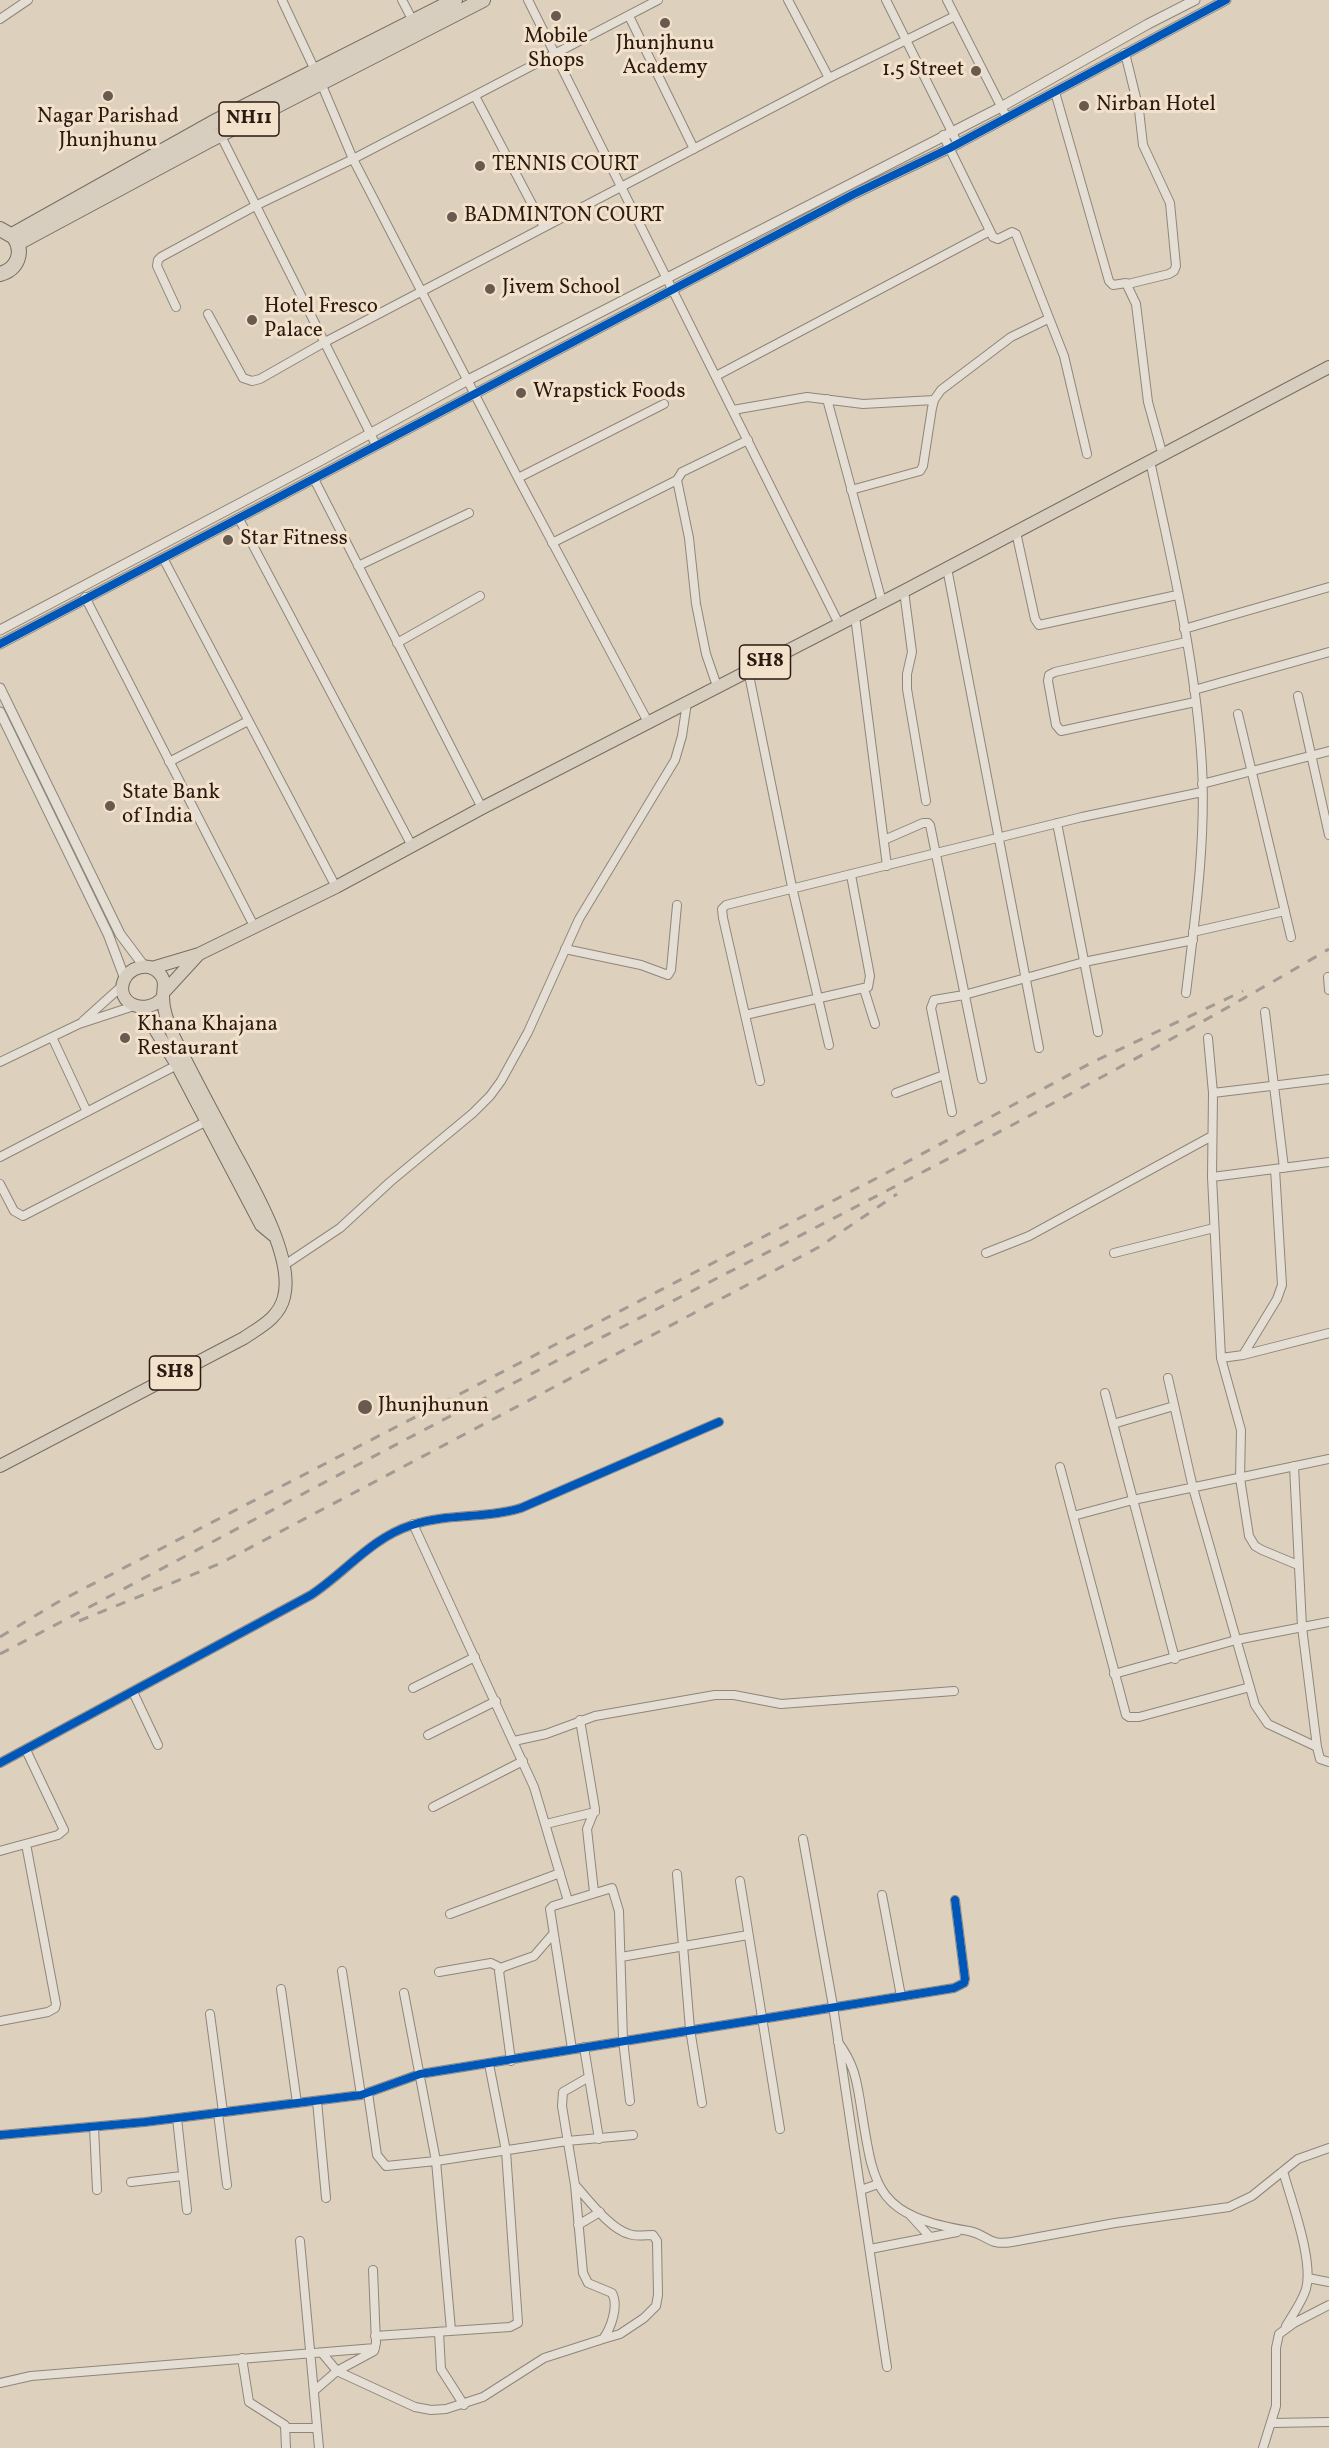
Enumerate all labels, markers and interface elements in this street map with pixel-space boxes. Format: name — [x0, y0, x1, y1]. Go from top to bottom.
marker: Mobile Shops — [549, 9, 563, 23]
marker: Jhunjhunu Academy — [658, 16, 672, 30]
place label: Mobile Shops — [524, 25, 588, 75]
place label: Jhunjhunu Academy — [616, 32, 714, 82]
place label: 1.5 Street — [882, 58, 964, 84]
marker: 1.5 Street — [969, 64, 983, 78]
marker: Nagar Parishad Jhunjhunu — [101, 89, 115, 103]
place label: Nirban Hotel — [1096, 93, 1216, 119]
marker: Nirban Hotel — [1077, 99, 1091, 113]
road number: NH11 — [219, 102, 279, 136]
place label: Nagar Parishad Jhunjhunu — [37, 105, 179, 155]
place label: TENNIS COURT — [492, 153, 639, 179]
marker: TENNIS COURT — [473, 159, 487, 173]
place label: BADMINTON COURT — [464, 204, 664, 230]
marker: BADMINTON COURT — [445, 210, 459, 224]
place label: Jivem School — [502, 276, 620, 302]
marker: Jivem School — [483, 282, 497, 296]
place label: Hotel Fresco Palace — [264, 295, 378, 345]
marker: Hotel Fresco Palace — [245, 313, 259, 327]
place label: Wrapstick Foods — [533, 380, 685, 406]
marker: Wrapstick Foods — [514, 386, 528, 400]
place label: Star Fitness — [240, 527, 348, 553]
marker: Star Fitness — [221, 533, 235, 547]
road number: SH8 — [740, 645, 790, 679]
place label: State Bank of India — [122, 781, 220, 831]
marker: State Bank of India — [103, 799, 117, 813]
place label: Khana Khajana Restaurant — [137, 1013, 278, 1063]
marker: Khana Khajana Restaurant — [118, 1031, 132, 1045]
road number: SH8 — [150, 1356, 201, 1390]
place label: Jhunjhunun — [378, 1394, 489, 1420]
marker: Jhunjhunun — [356, 1398, 374, 1416]

